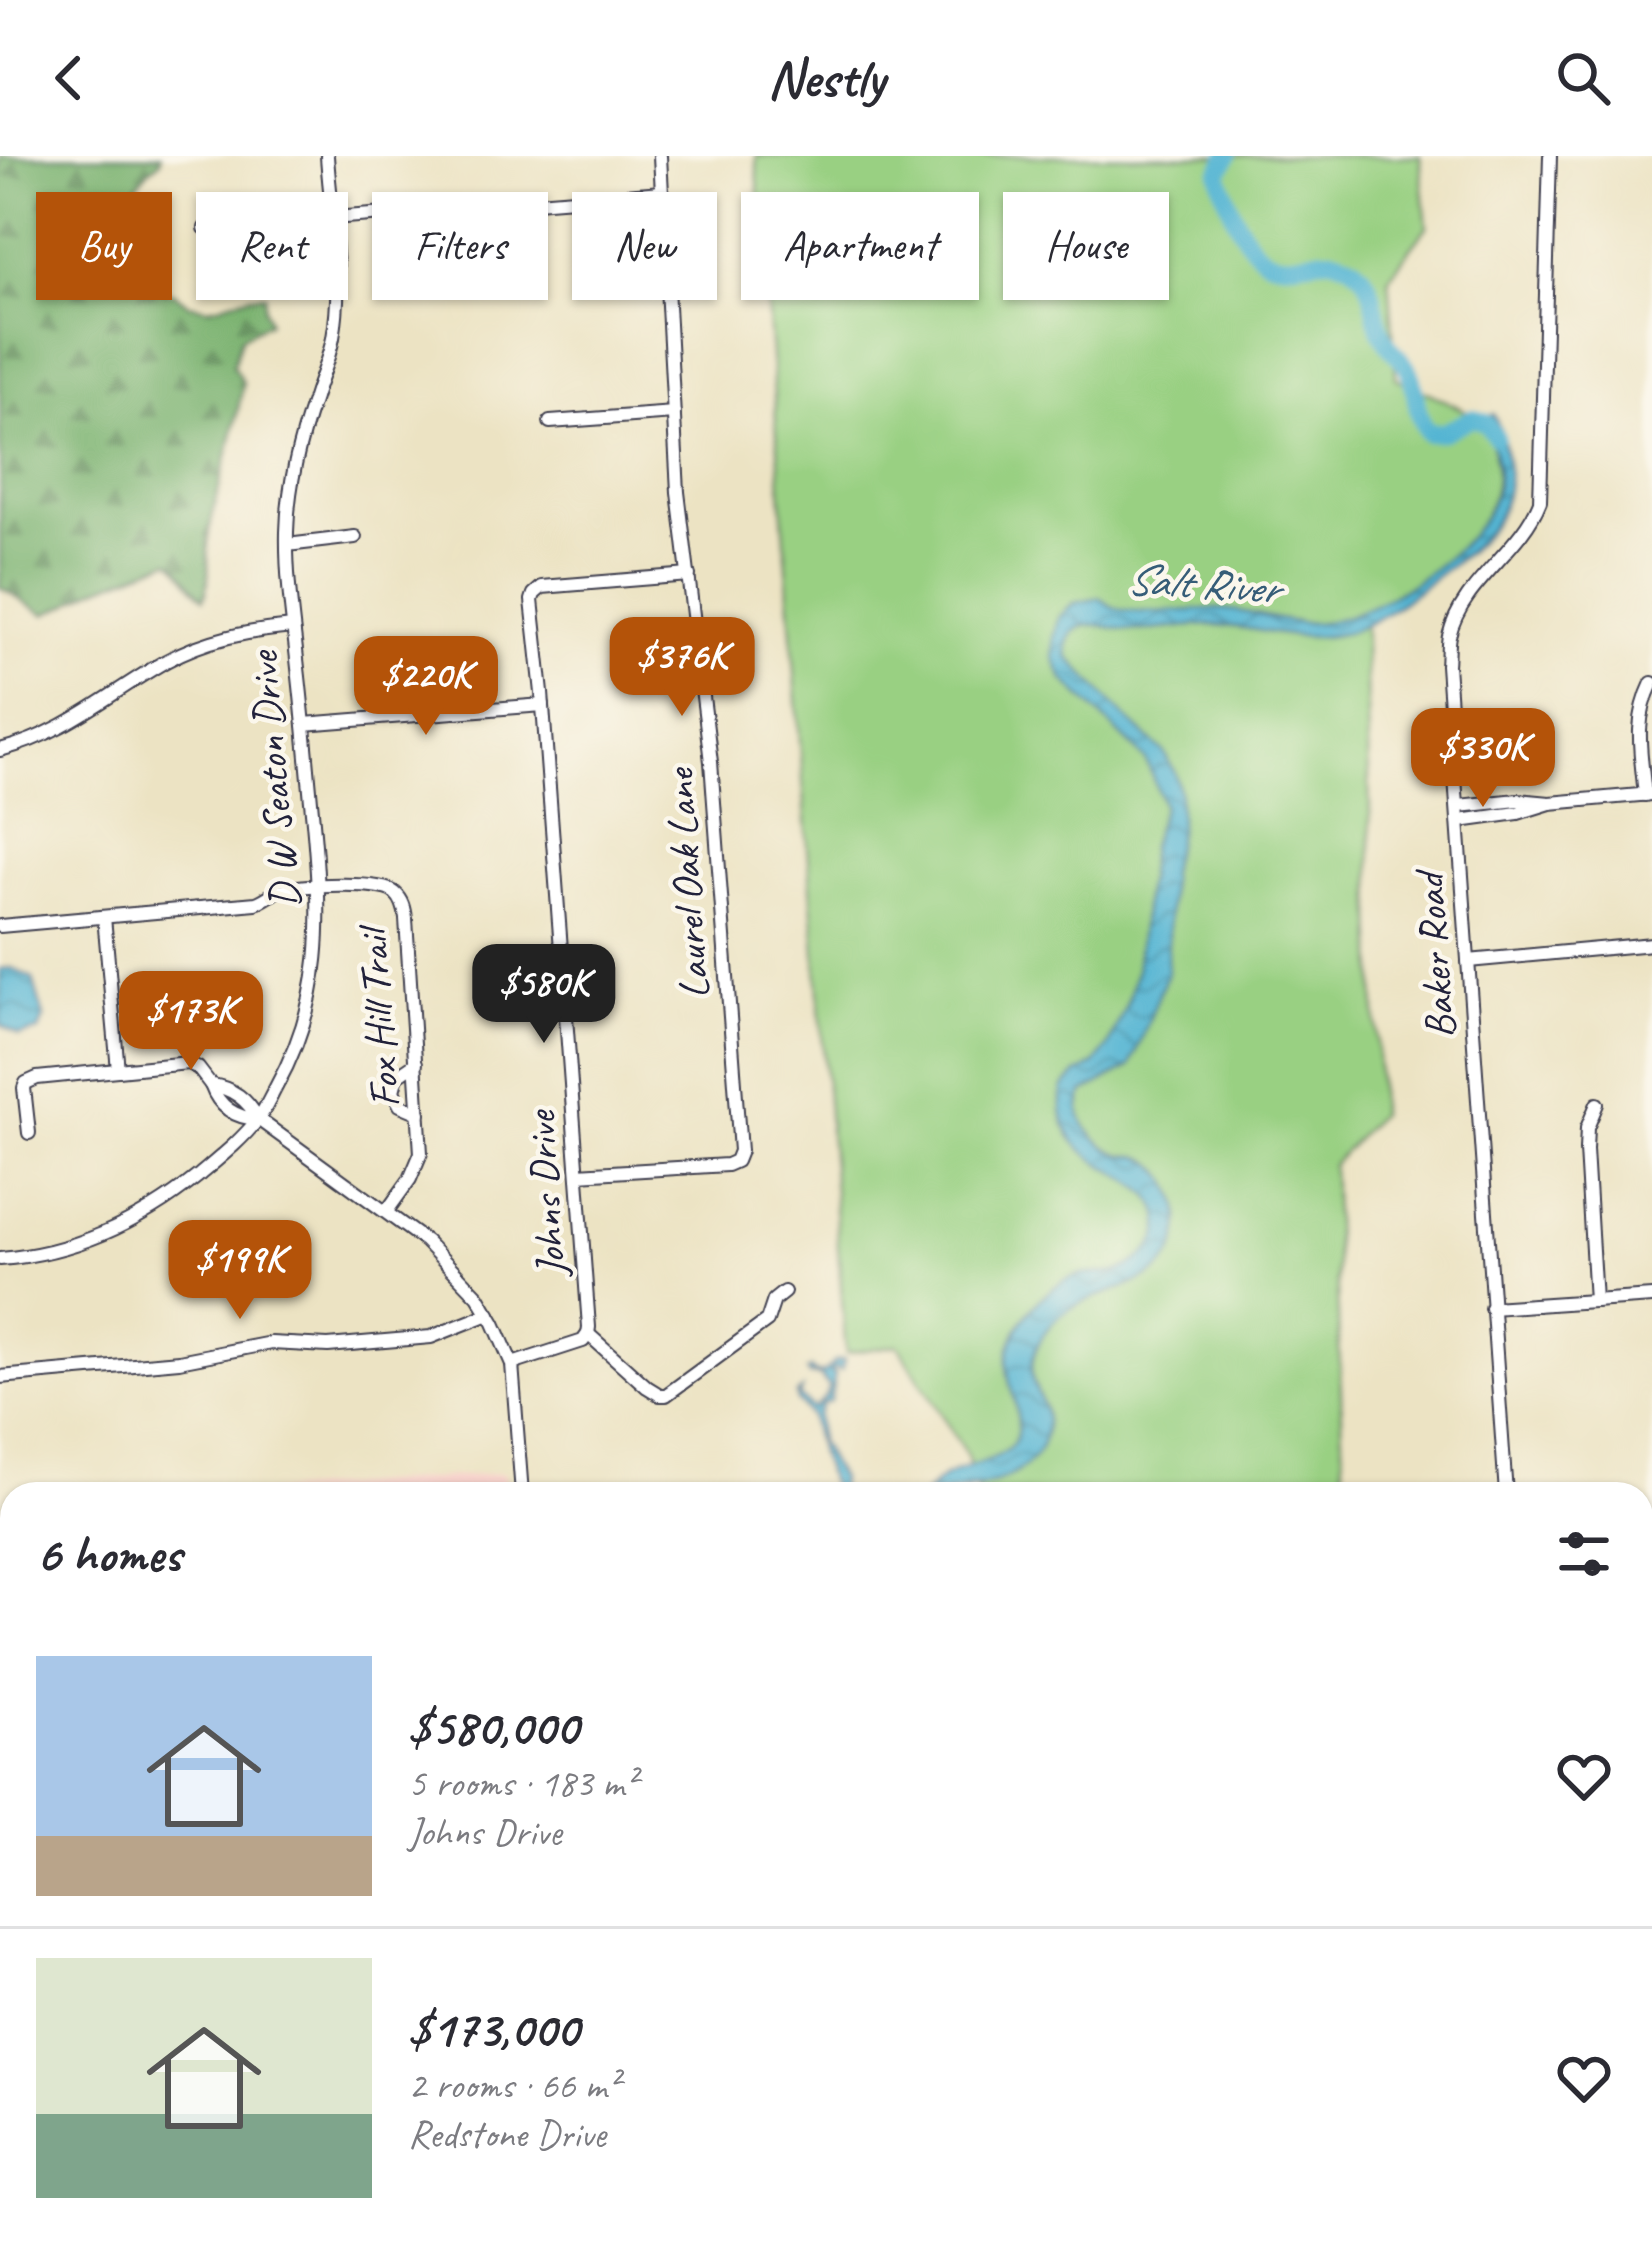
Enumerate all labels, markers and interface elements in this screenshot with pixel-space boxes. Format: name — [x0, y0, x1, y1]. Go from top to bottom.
text: Nestly — [768, 44, 884, 112]
icon: back — [36, 45, 102, 111]
icon: search — [1550, 45, 1616, 111]
chip: Buy — [36, 192, 172, 300]
chip: Rent — [196, 192, 348, 300]
chip: Filters — [372, 192, 548, 300]
chip: New — [572, 192, 717, 300]
chip: Apartment — [741, 192, 979, 300]
chip: House — [1003, 192, 1169, 300]
water label: Salt River — [1125, 550, 1287, 618]
pin: $376K — [598, 617, 766, 719]
text: $376K — [637, 631, 727, 680]
pin: $220K — [342, 636, 510, 738]
street label: D W Seaton Drive — [236, 647, 312, 910]
text: $220K — [381, 650, 471, 699]
pin: $330K — [1399, 708, 1567, 810]
text: $330K — [1438, 722, 1528, 771]
street label: Laurel Oak Lane — [652, 765, 721, 1000]
street label: Baker Road — [1402, 866, 1467, 1040]
street label: Fox Hill Trail — [346, 922, 412, 1110]
pin: $580K — [460, 944, 628, 1046]
text: $580K — [499, 958, 589, 1007]
pin: $173K — [107, 971, 275, 1073]
text: $173K — [146, 985, 236, 1034]
street label: Johns Drive — [514, 1107, 578, 1280]
pin: $199K — [156, 1220, 324, 1322]
text: $199K — [195, 1234, 285, 1283]
icon: filters — [1551, 1521, 1617, 1587]
text: 6 homes — [36, 1522, 181, 1586]
text: $580,000 — [408, 1695, 578, 1759]
icon: home — [132, 1704, 276, 1848]
icon: heart — [1551, 1743, 1617, 1809]
text: 5 rooms · 183 m² — [408, 1759, 636, 1808]
text: Johns Drive — [408, 1808, 561, 1857]
text: $173,000 — [408, 1997, 579, 2061]
icon: home — [132, 2006, 276, 2150]
icon: heart — [1551, 2045, 1617, 2111]
text: 2 rooms · 66 m² — [408, 2061, 619, 2110]
text: Redstone Drive — [408, 2110, 606, 2159]

